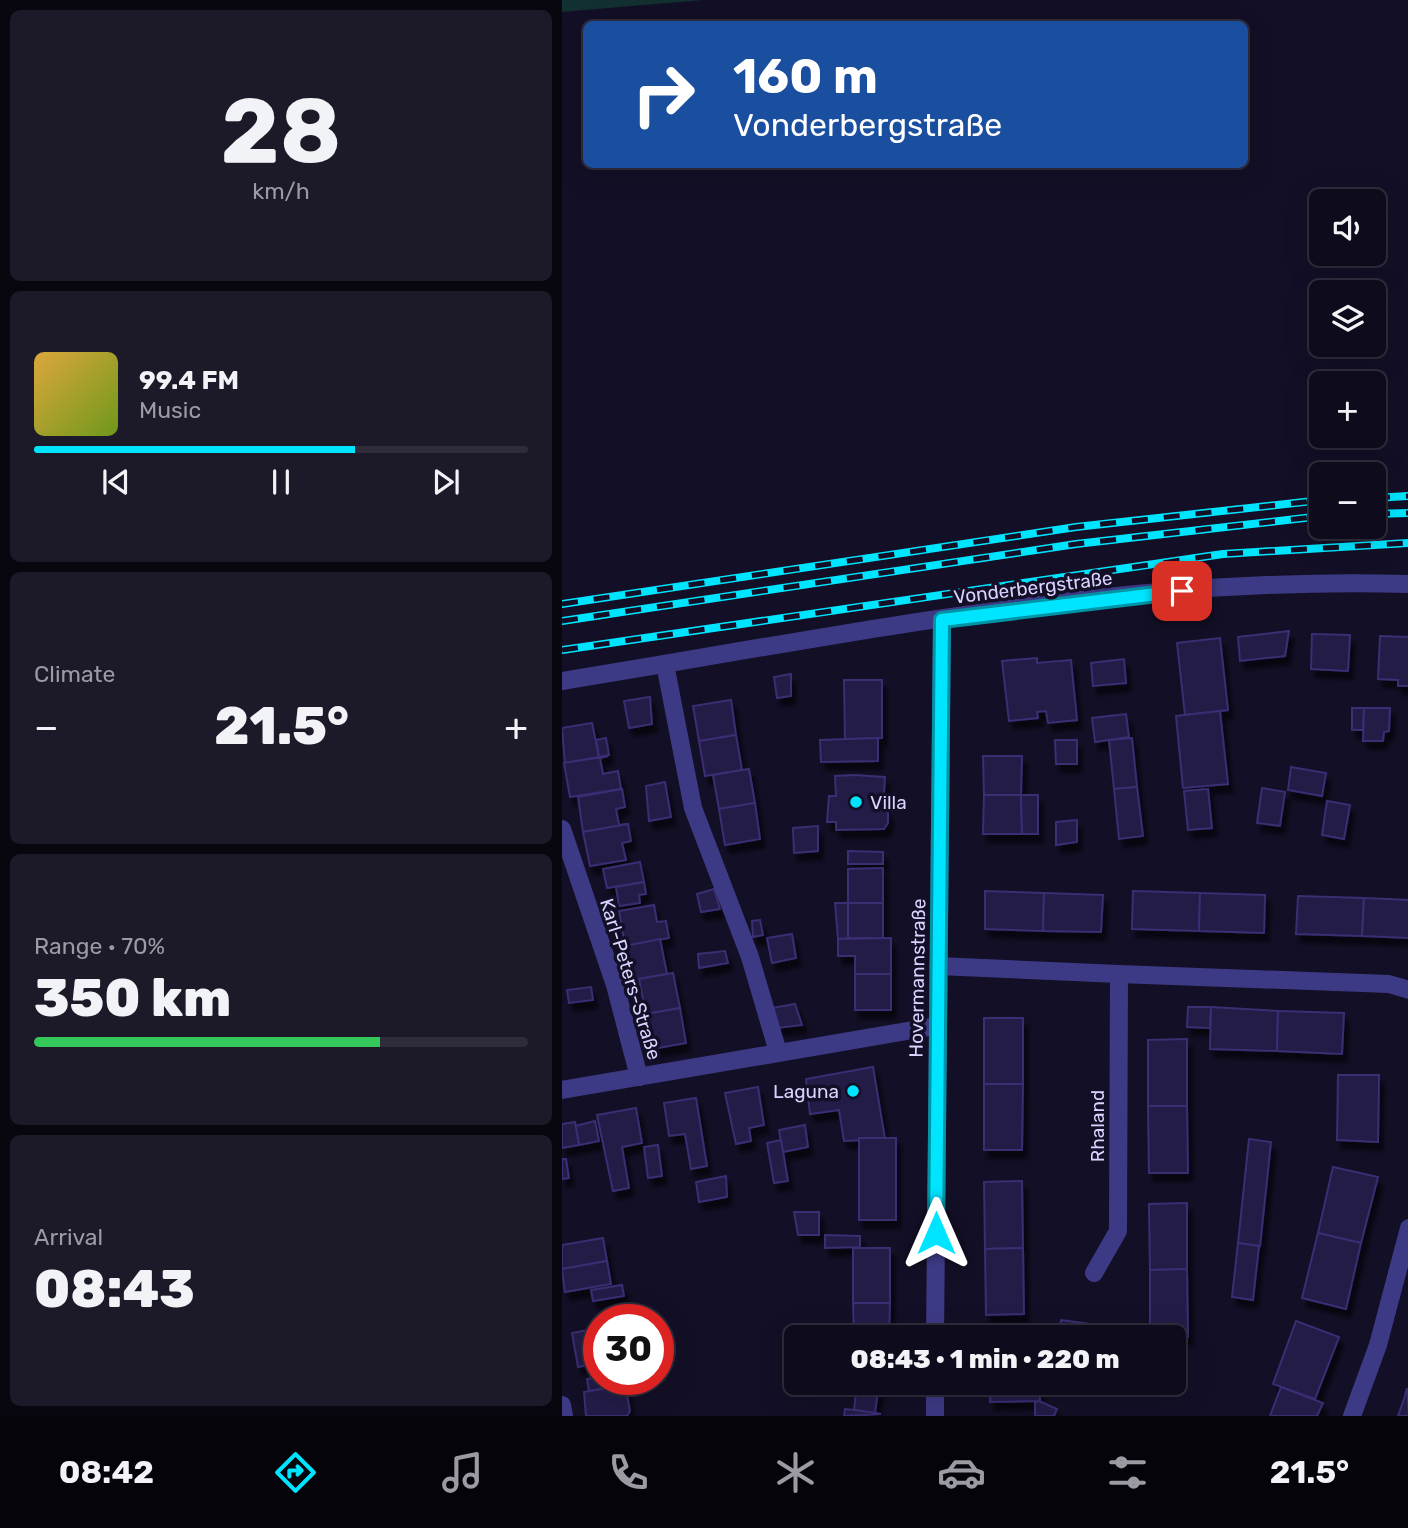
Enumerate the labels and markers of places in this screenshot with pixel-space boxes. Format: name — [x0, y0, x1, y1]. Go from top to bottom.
pin — [1152, 561, 1212, 621]
place label: Villa — [870, 791, 907, 814]
marker: Villa — [848, 794, 864, 810]
place label: Laguna — [773, 1080, 839, 1103]
marker: Laguna — [845, 1083, 861, 1099]

